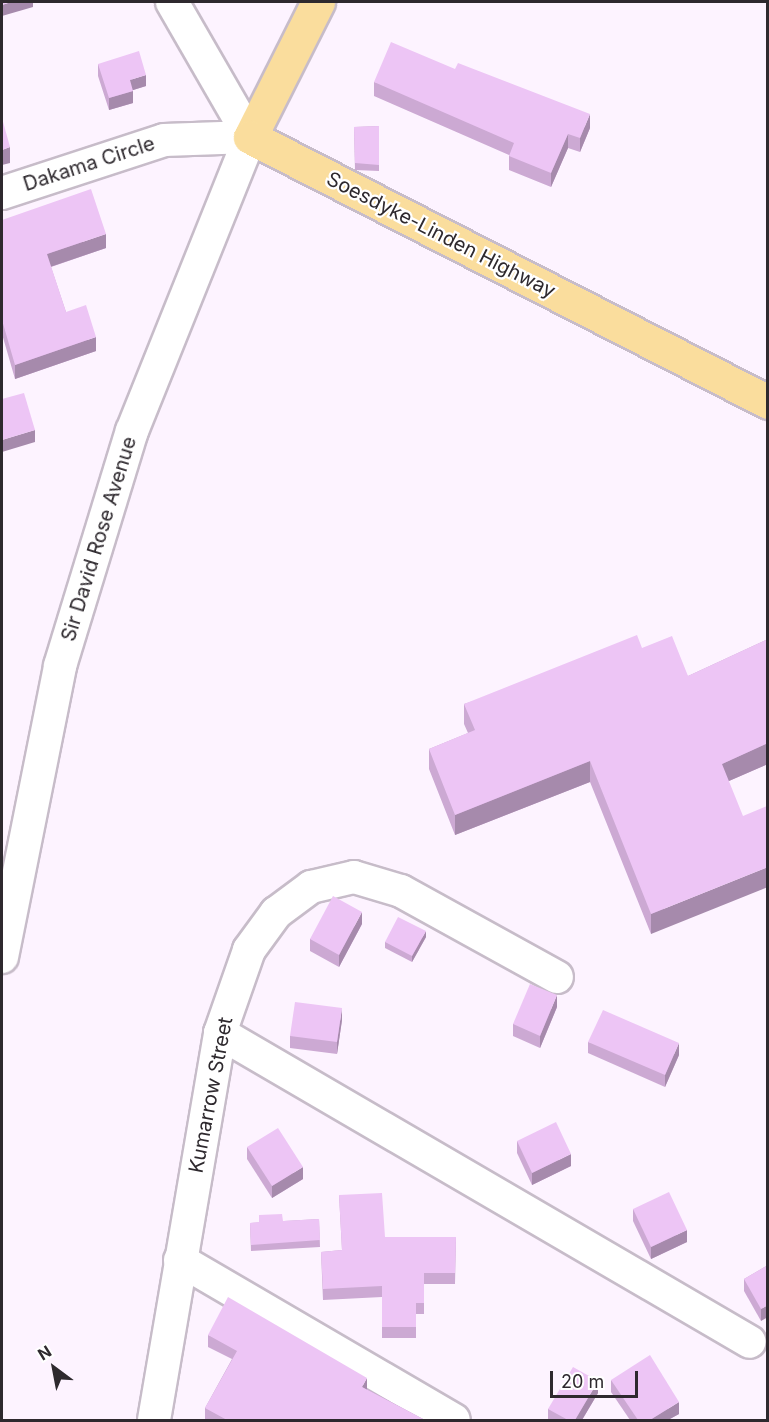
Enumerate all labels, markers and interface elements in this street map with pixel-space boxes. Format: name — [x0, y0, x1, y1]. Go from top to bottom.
street label: Dakama Circle — [20, 131, 158, 197]
street label: Soesdyke-Linden Highway — [322, 167, 560, 303]
street label: Sir David Rose Avenue — [56, 434, 142, 644]
street label: Kumarrow Street — [184, 1015, 238, 1175]
north arrow — [24, 1338, 84, 1398]
text: N — [34, 1341, 55, 1364]
scale bar — [553, 1359, 642, 1397]
text: 20 m — [561, 1371, 604, 1392]

